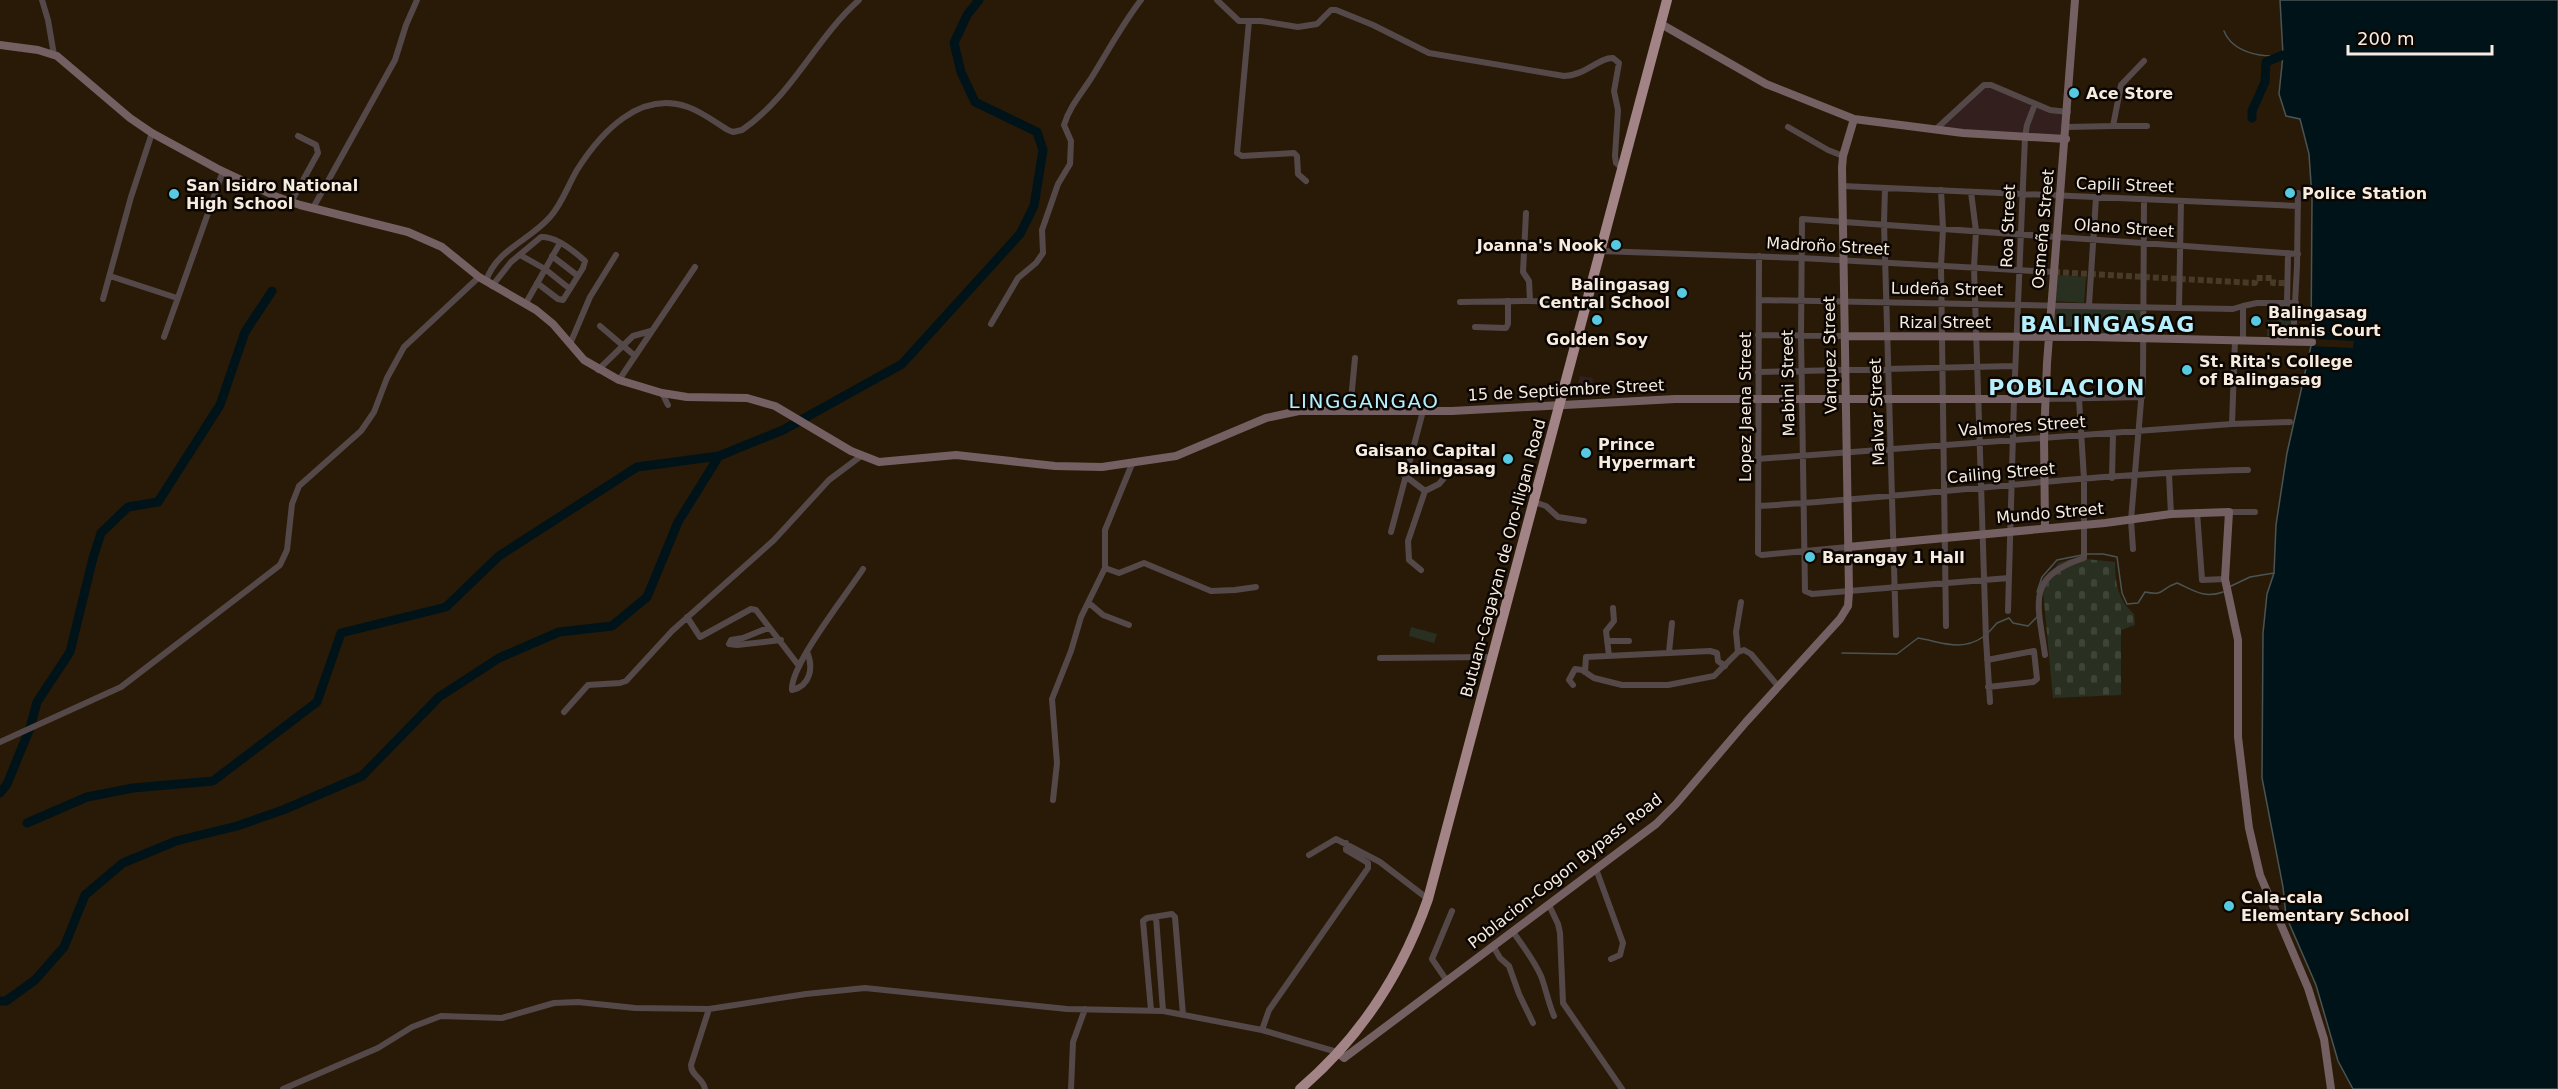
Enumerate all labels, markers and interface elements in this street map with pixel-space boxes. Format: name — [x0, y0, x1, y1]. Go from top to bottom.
scale bar — [2348, 18, 2492, 56]
text: 200 m — [2357, 28, 2415, 49]
place label: Ace Store — [2086, 84, 2173, 103]
marker: Ace Store — [2067, 86, 2081, 100]
street label: Osmeña Street — [2028, 168, 2058, 290]
street label: Capili Street — [2076, 174, 2174, 196]
place label: San Isidro National High School — [186, 176, 358, 213]
street label: Roa Street — [1997, 184, 2019, 268]
place label: Police Station — [2302, 184, 2427, 203]
marker: Police Station — [2283, 186, 2297, 200]
marker: San Isidro National High School — [167, 187, 181, 201]
street label: Olano Street — [2073, 215, 2175, 241]
street label: Madroño Street — [1766, 233, 1890, 259]
place label: Joanna's Nook — [1476, 236, 1604, 255]
marker: Joanna's Nook — [1609, 238, 1623, 252]
place label: Balingasag Central School — [1539, 275, 1670, 312]
street label: Ludeña Street — [1891, 279, 2003, 299]
marker: Balingasag Central School — [1675, 286, 1689, 300]
street label: Varquez Street — [1819, 296, 1841, 414]
place label: Balingasag Tennis Court — [2268, 303, 2381, 340]
district label: BALINGASAG — [2020, 312, 2196, 337]
marker: Golden Soy — [1590, 313, 1604, 327]
street label: Rizal Street — [1899, 313, 1991, 332]
marker: Balingasag Tennis Court — [2249, 314, 2263, 328]
place label: Golden Soy — [1546, 330, 1648, 349]
street label: Mabini Street — [1778, 330, 1798, 436]
street label: Lopez Jaena Street — [1736, 332, 1755, 482]
place label: St. Rita's College of Balingasag — [2199, 352, 2353, 389]
street label: Malvar Street — [1866, 358, 1888, 466]
marker: St. Rita's College of Balingasag — [2180, 363, 2194, 377]
street label: 15 de Septiembre Street — [1467, 375, 1665, 405]
district label: POBLACION — [1988, 375, 2146, 400]
district label: LINGGANGAO — [1288, 389, 1440, 413]
street label: Valmores Street — [1958, 412, 2086, 440]
street label: Butuan-Cagayan de Oro-Iligan Road — [1457, 417, 1549, 699]
place label: Prince Hypermart — [1598, 435, 1695, 472]
place label: Gaisano Capital Balingasag — [1355, 441, 1496, 478]
marker: Prince Hypermart — [1579, 446, 1593, 460]
marker: Gaisano Capital Balingasag — [1501, 452, 1515, 466]
street label: Cailing Street — [1946, 459, 2056, 487]
street label: Mundo Street — [1996, 499, 2104, 527]
place label: Barangay 1 Hall — [1822, 548, 1965, 567]
marker: Barangay 1 Hall — [1803, 550, 1817, 564]
street label: Poblacion-Cogon Bypass Road — [1464, 789, 1666, 953]
place label: Cala-cala Elementary School — [2241, 888, 2409, 925]
marker: Cala-cala Elementary School — [2222, 899, 2236, 913]

